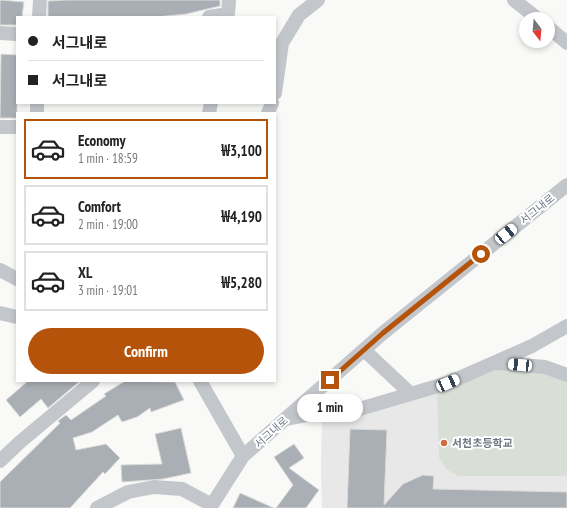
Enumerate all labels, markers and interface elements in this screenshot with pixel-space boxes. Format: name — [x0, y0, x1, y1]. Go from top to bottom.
north arrow — [519, 12, 555, 48]
map controls — [519, 12, 555, 48]
text: 서그내로 — [52, 33, 107, 52]
text: 서그내로 — [52, 71, 107, 90]
icon: car — [30, 131, 66, 167]
text: Economy — [78, 131, 126, 150]
text: ₩3,100 — [221, 141, 262, 160]
text: 1 min · 18:59 — [78, 150, 138, 167]
street label: 서그내로 — [517, 191, 557, 227]
icon: car — [30, 197, 66, 233]
text: Comfort — [78, 197, 121, 216]
text: ₩4,190 — [221, 207, 262, 226]
text: 2 min · 19:00 — [78, 216, 138, 233]
car — [493, 222, 519, 246]
route start — [472, 245, 490, 263]
icon: car — [30, 263, 66, 299]
text: XL — [78, 263, 92, 282]
text: ₩5,280 — [221, 273, 262, 292]
text: 3 min · 19:01 — [78, 282, 138, 299]
button: Confirm — [28, 328, 264, 374]
car — [508, 358, 532, 372]
route end — [321, 371, 339, 389]
car — [435, 373, 461, 393]
callout: 1 min — [297, 394, 363, 422]
text: 1 min — [317, 399, 343, 416]
street label: 서그내로 — [251, 413, 291, 451]
place label: 서천초등학교 — [452, 436, 513, 450]
marker: 서천초등학교 — [439, 438, 449, 448]

